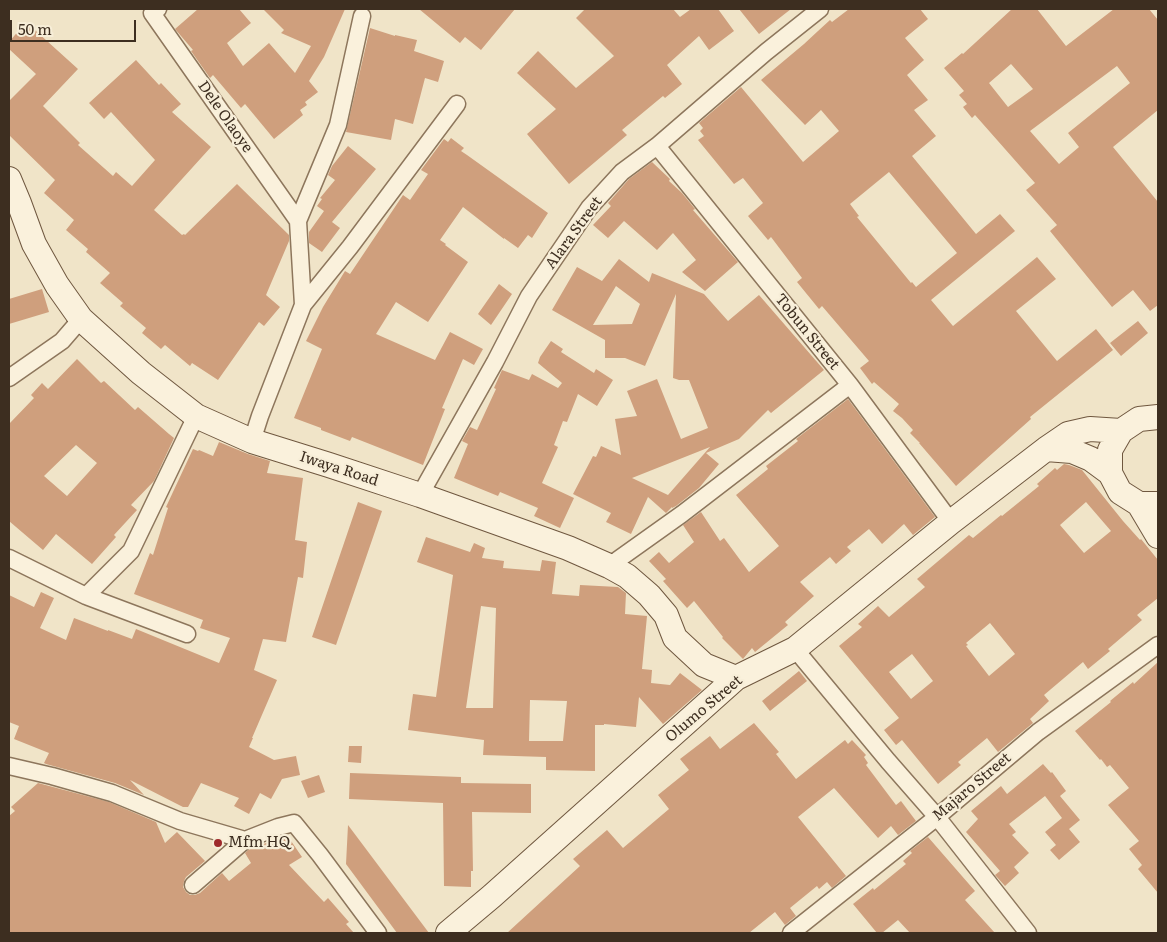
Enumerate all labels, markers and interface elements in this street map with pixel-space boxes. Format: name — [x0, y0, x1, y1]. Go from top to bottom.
scale bar — [12, 10, 139, 42]
text: 50 m — [18, 17, 52, 40]
street label: Dele Olaoye — [194, 78, 256, 156]
street label: Alara Street — [542, 193, 606, 273]
street label: Tobun Street — [771, 290, 843, 374]
street label: Iwaya Road — [297, 448, 381, 490]
street label: Olumo Street — [662, 672, 746, 746]
street label: Majaro Street — [929, 749, 1015, 825]
place label: Mfm HQ — [228, 834, 290, 852]
marker: Mfm HQ — [212, 837, 224, 849]

